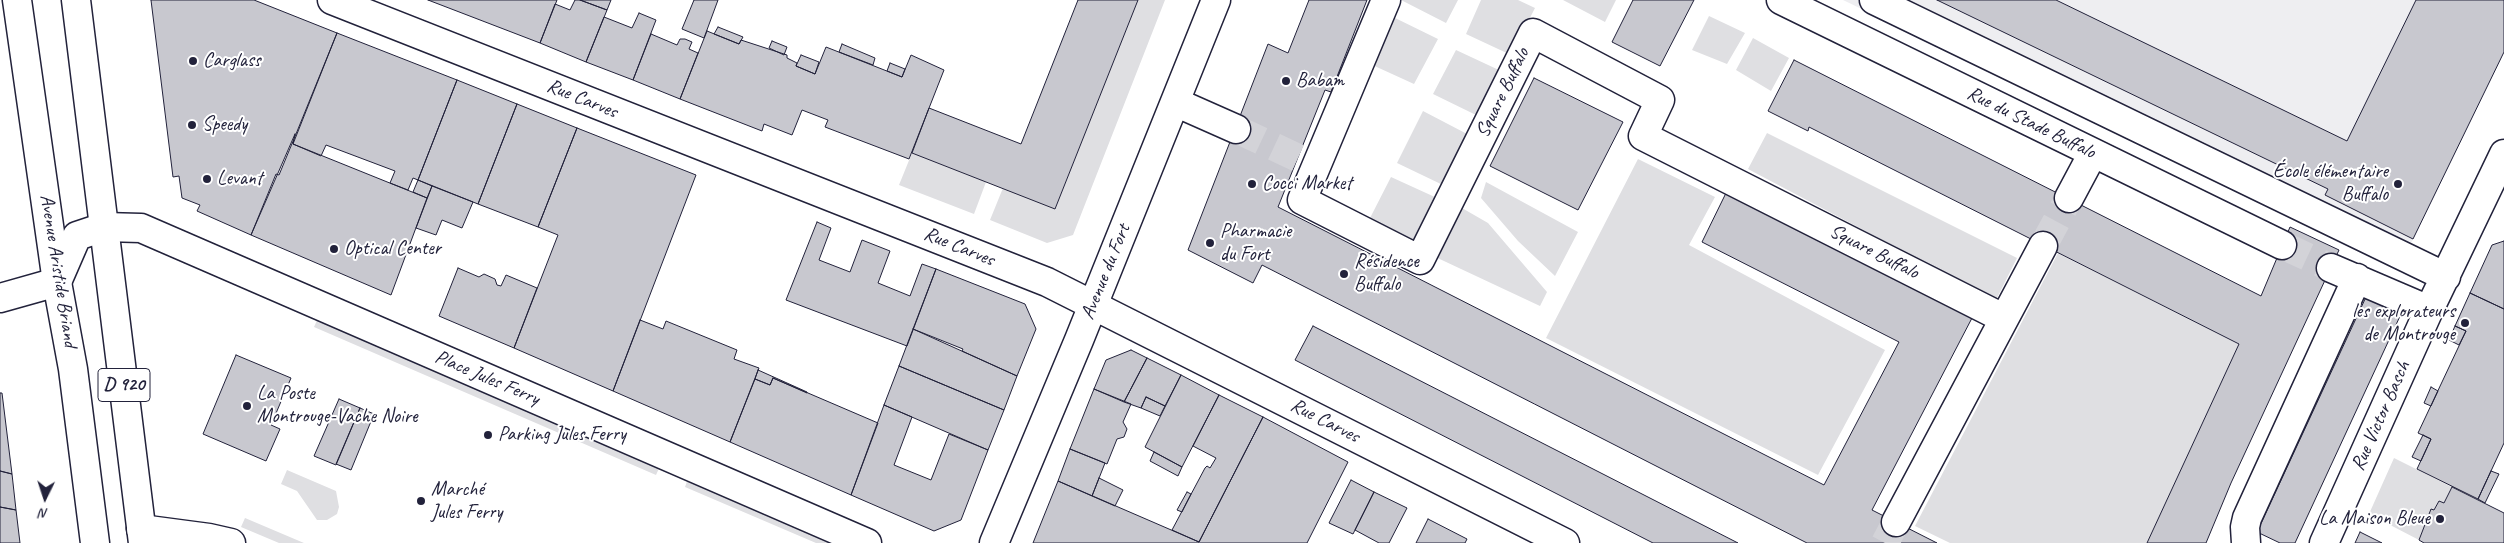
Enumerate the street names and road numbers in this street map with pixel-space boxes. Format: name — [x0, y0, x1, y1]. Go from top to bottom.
street label: Square Buffalo — [1471, 44, 1535, 142]
street label: Rue Carves — [543, 74, 621, 124]
street label: Rue du Stade Buffalo — [1963, 82, 2099, 164]
street label: Avenue Aristide Briand — [34, 193, 82, 349]
street label: Square Buffalo — [1825, 219, 1923, 285]
street label: Avenue du Fort — [1076, 221, 1136, 323]
street label: Rue Carves — [920, 222, 998, 272]
street label: Place Jules Ferry — [431, 345, 543, 411]
street label: Rue Victor Basch — [2346, 358, 2416, 474]
road number: D 920 — [98, 368, 150, 402]
street label: Rue Carves — [1286, 393, 1364, 449]

